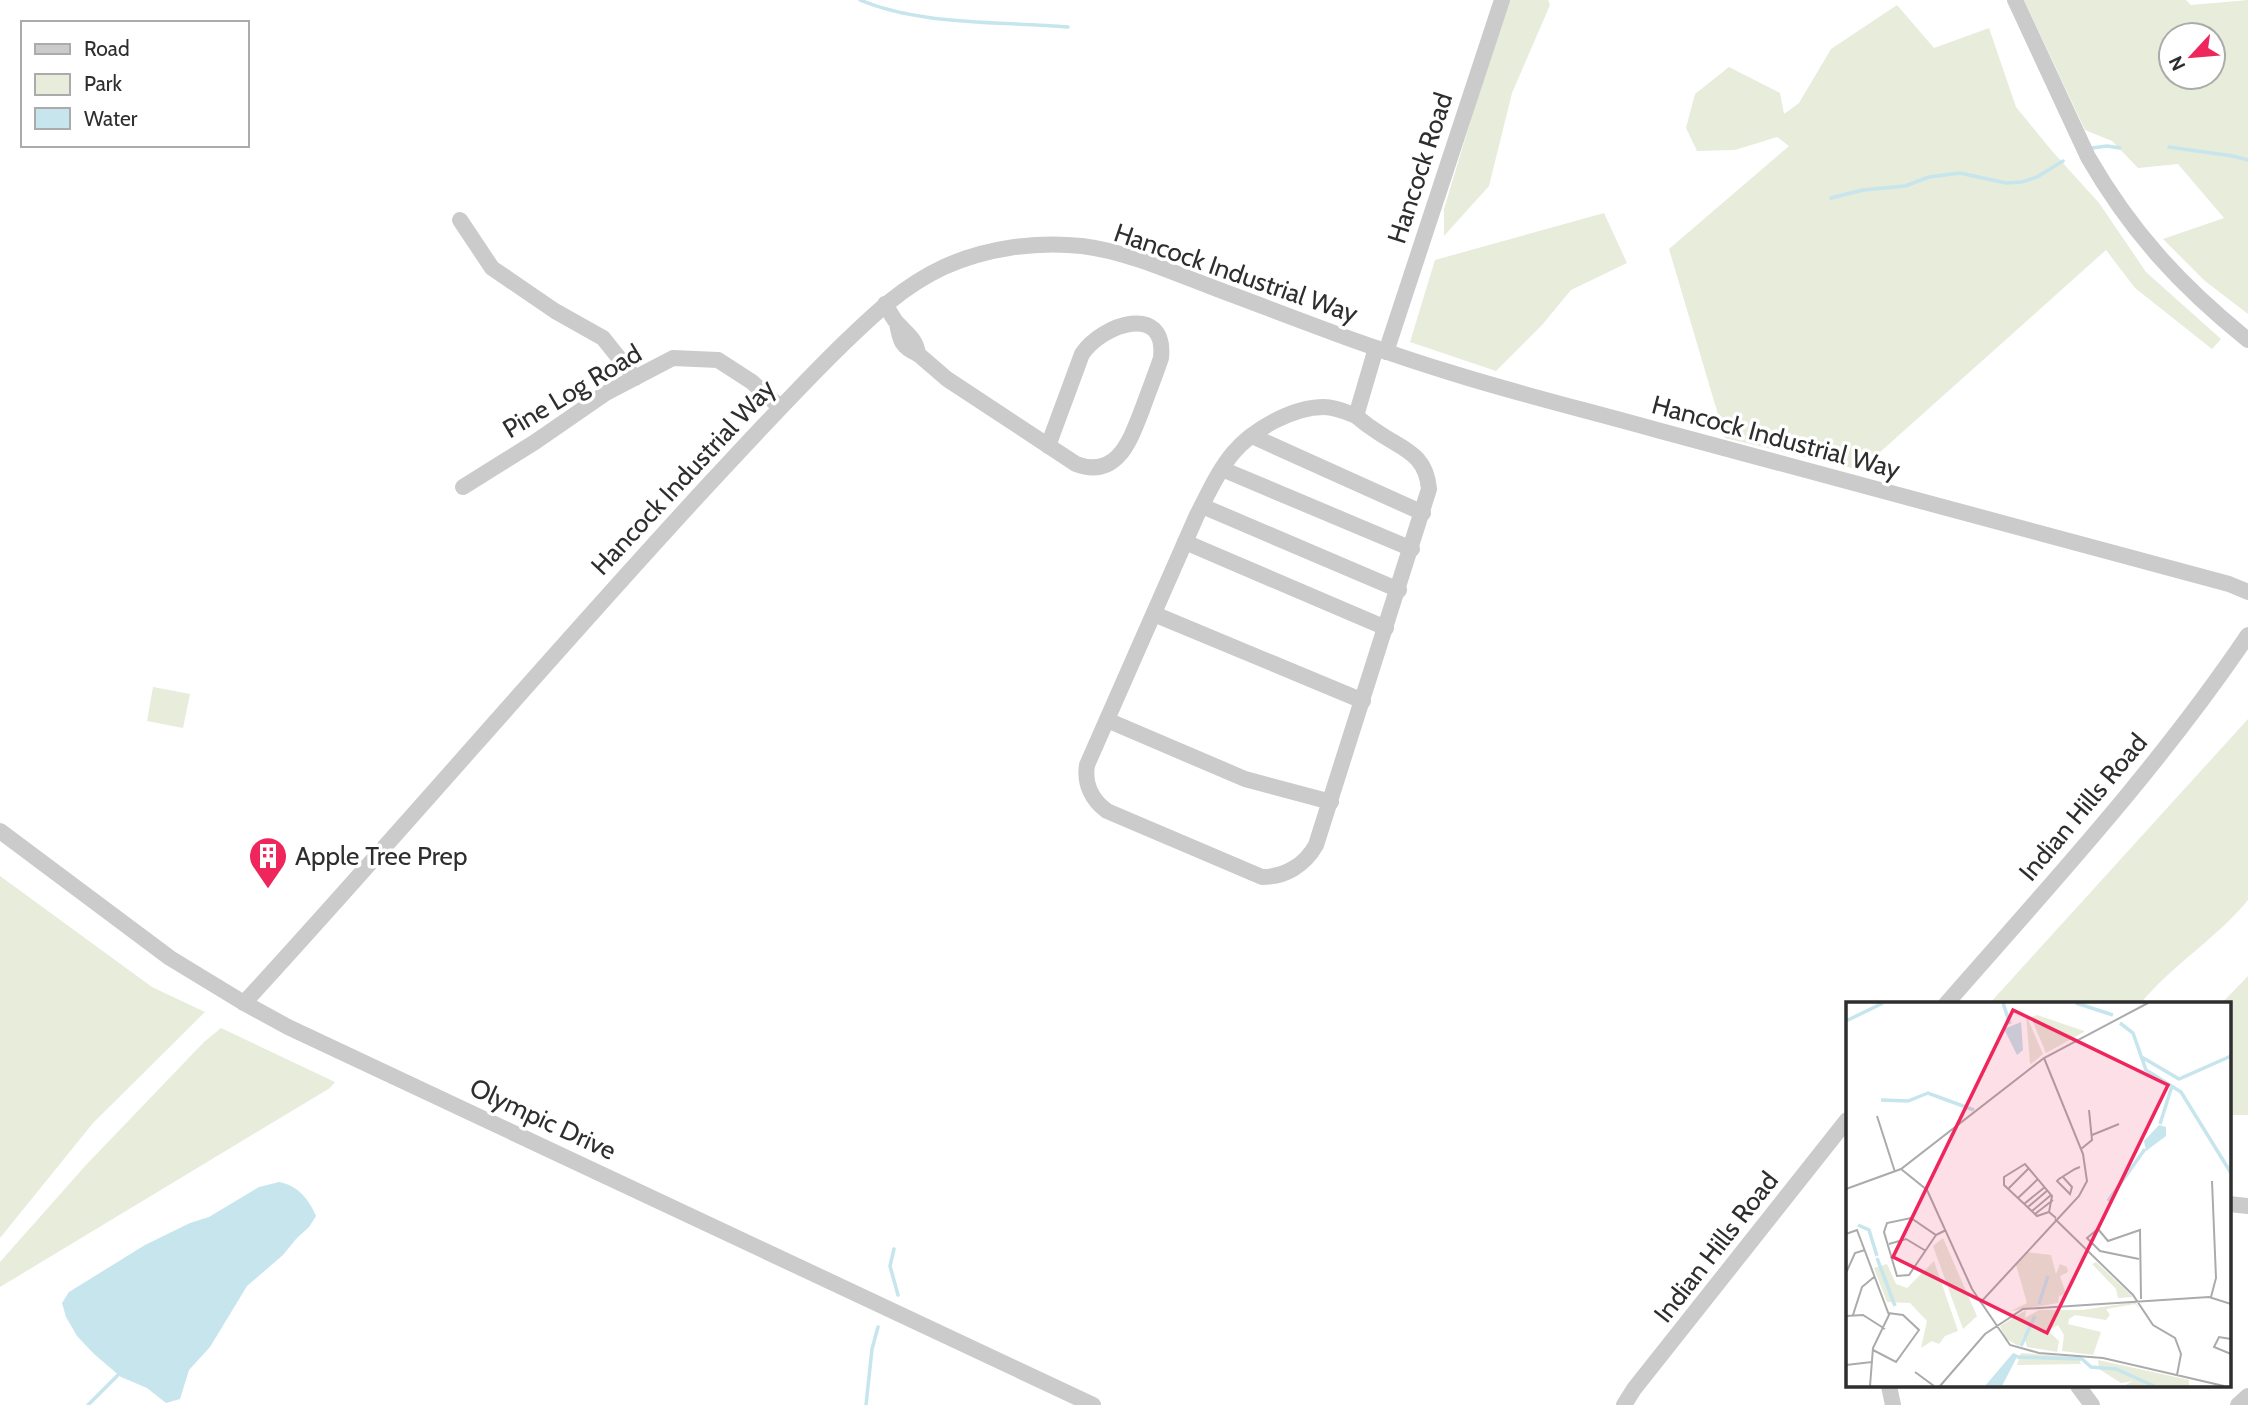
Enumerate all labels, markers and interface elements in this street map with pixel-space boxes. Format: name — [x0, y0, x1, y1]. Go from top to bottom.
legend — [21, 21, 248, 147]
north arrow — [2157, 21, 2227, 91]
text: Road — [84, 36, 130, 61]
text: N — [2164, 52, 2190, 74]
text: Park — [84, 71, 122, 96]
street label: Hancock Road — [1381, 89, 1459, 247]
text: Water — [84, 106, 138, 131]
street label: Hancock Industrial Way — [1110, 216, 1362, 330]
street label: Pine Log Road — [497, 337, 647, 445]
street label: Hancock Industrial Way — [584, 373, 782, 581]
street label: Hancock Industrial Way — [1648, 388, 1904, 486]
street label: Indian Hills Road — [2012, 727, 2154, 887]
building icon: Apple Tree Prep — [247, 835, 289, 890]
place label: Apple Tree Prep — [295, 840, 467, 872]
inset map — [1846, 1002, 2230, 1388]
street label: Olympic Drive — [465, 1071, 621, 1167]
street label: Indian Hills Road — [1647, 1165, 1785, 1329]

